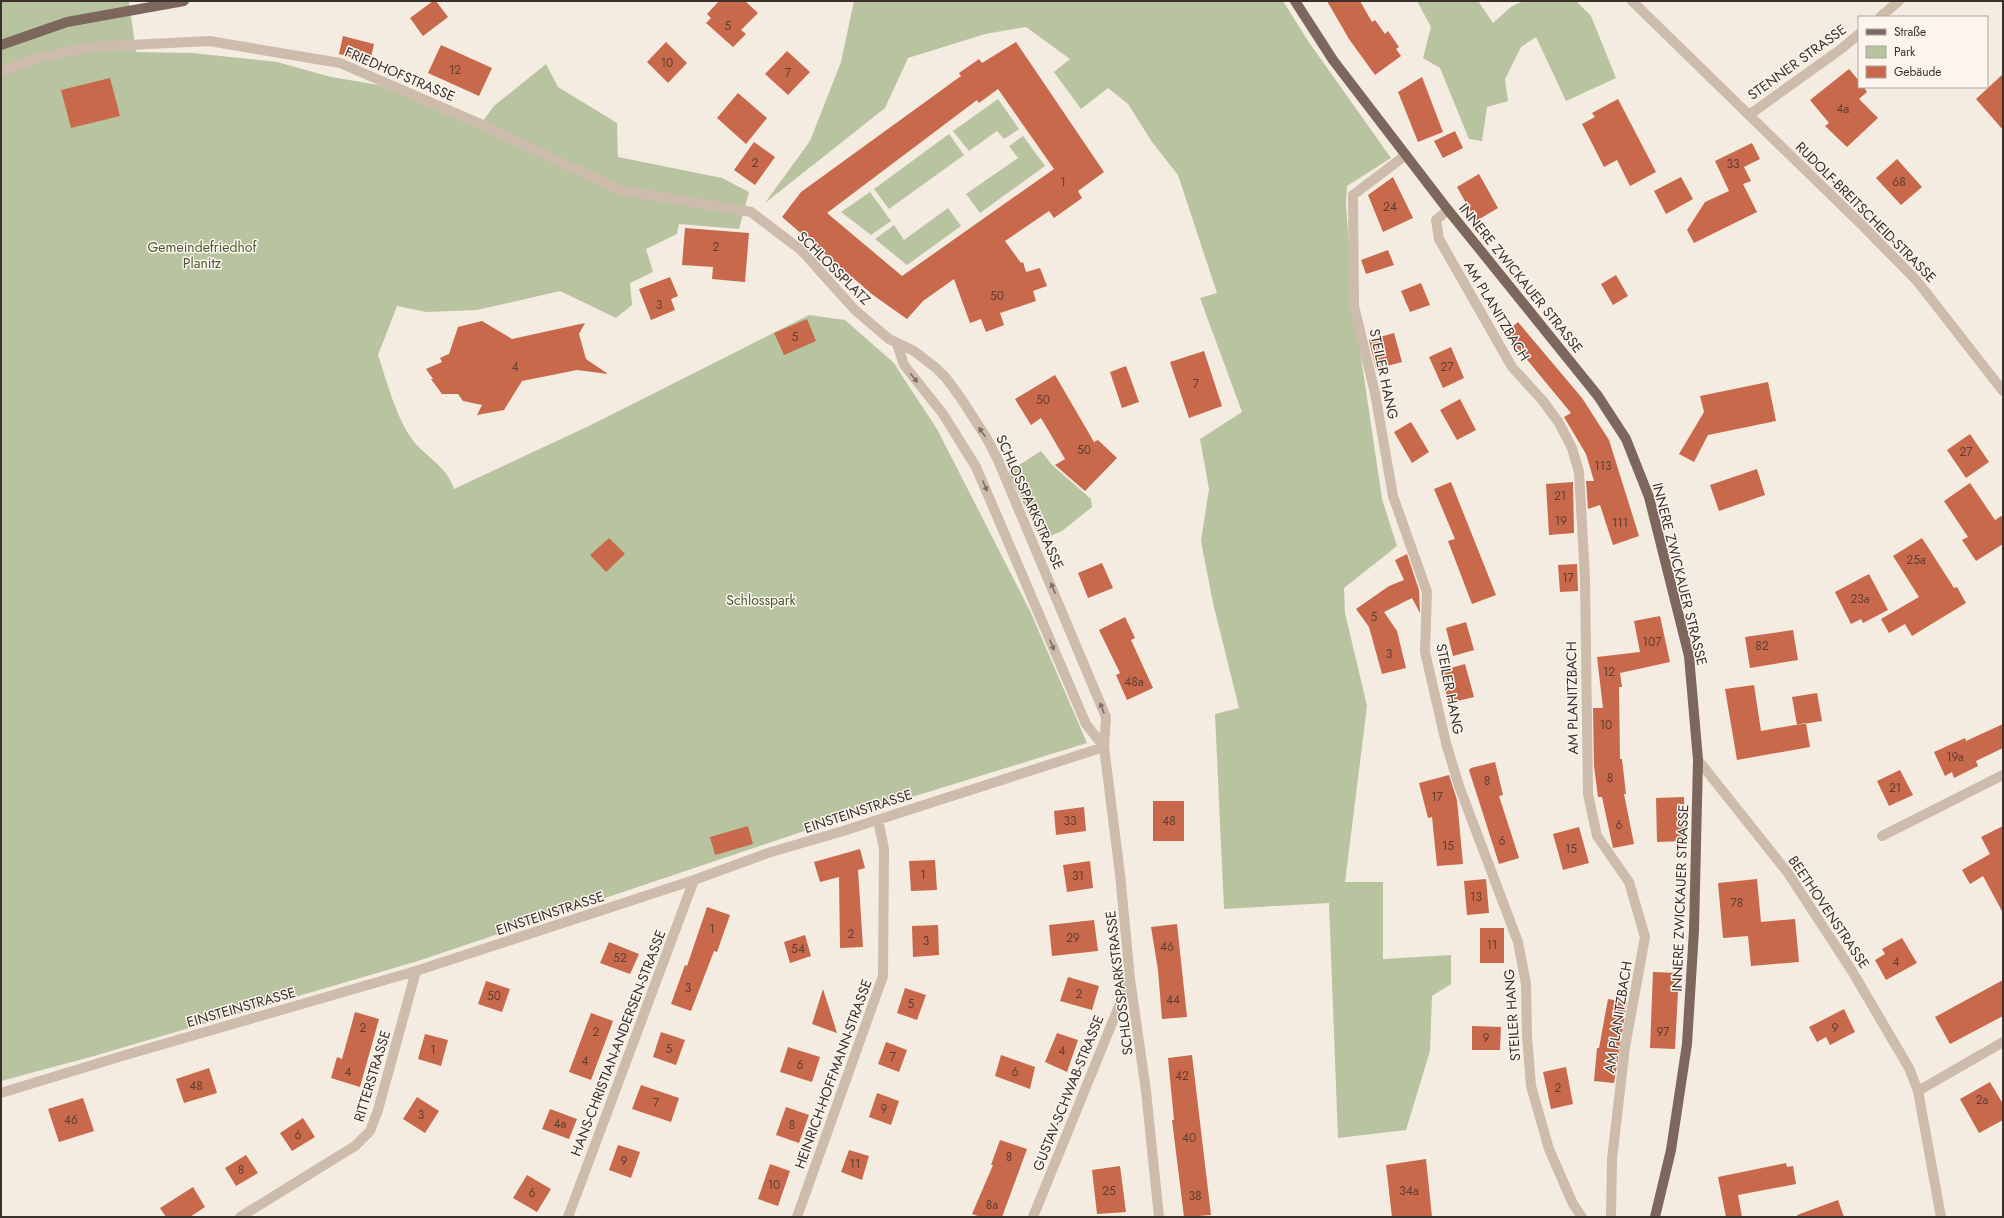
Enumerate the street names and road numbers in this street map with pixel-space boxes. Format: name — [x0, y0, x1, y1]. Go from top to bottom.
street label: STENNER STRASSE — [1744, 19, 1850, 105]
street label: FRIEDHOFSTRASSE — [342, 42, 458, 106]
street label: RUDOLF-BREITSCHEID-STRASSE — [1791, 137, 1941, 287]
street label: INNERE ZWICKAUER STRASSE — [1454, 199, 1588, 357]
street label: SCHLOSSPLATZ — [793, 227, 876, 310]
street label: AM PLANITZBACH — [1459, 257, 1535, 365]
street label: STEILER HANG — [1365, 327, 1403, 421]
street label: SCHLOSSPARKSTRASSE — [991, 431, 1069, 573]
street label: INNERE ZWICKAUER STRASSE — [1648, 481, 1712, 667]
street label: AM PLANITZBACH — [1561, 641, 1583, 755]
street label: STEILER HANG — [1431, 642, 1469, 736]
street label: EINSTEINSTRASSE — [801, 784, 915, 838]
street label: INNERE ZWICKAUER STRASSE — [1667, 804, 1693, 992]
street label: BEETHOVENSTRASSE — [1784, 851, 1874, 973]
street label: EINSTEINSTRASSE — [493, 886, 607, 940]
street label: SCHLOSSPARKSTRASSE — [1100, 910, 1138, 1056]
street label: HANS-CHRISTIAN-ANDERSEN-STRASSE — [566, 927, 670, 1159]
street label: AM PLANITZBACH — [1599, 959, 1637, 1075]
street label: STEILER HANG — [1499, 968, 1525, 1062]
street label: HEINRICH-HOFFMANN-STRASSE — [789, 976, 877, 1172]
street label: EINSTEINSTRASSE — [184, 982, 298, 1032]
street label: GUSTAV-SCHWAB-STRASSE — [1028, 1012, 1108, 1174]
street label: RITTERSTRASSE — [349, 1028, 395, 1124]

